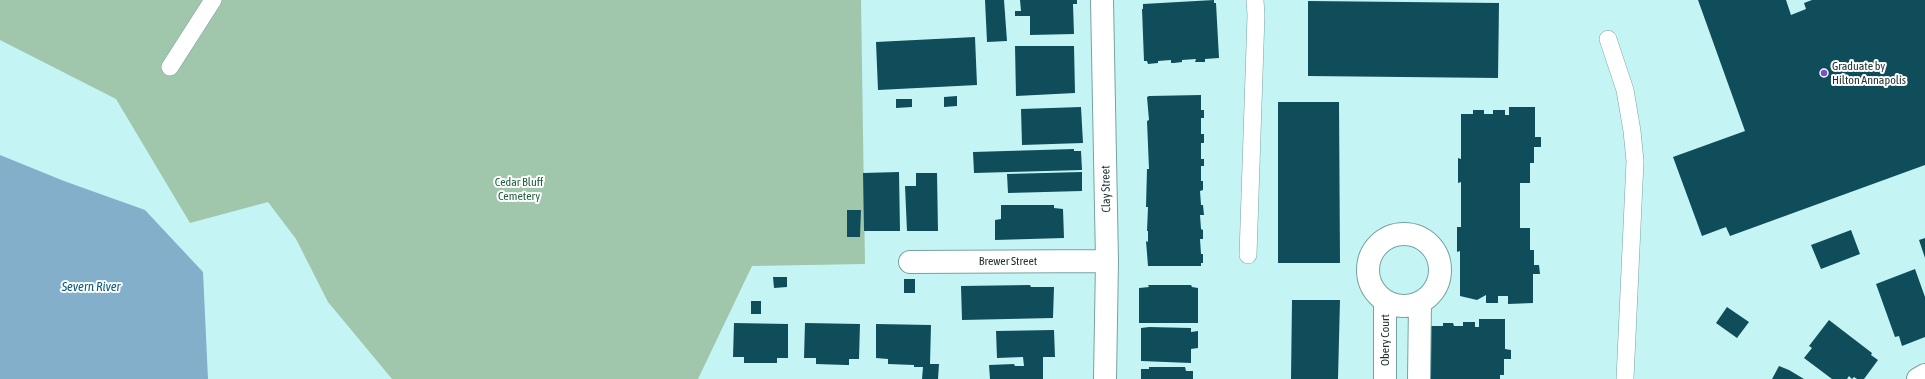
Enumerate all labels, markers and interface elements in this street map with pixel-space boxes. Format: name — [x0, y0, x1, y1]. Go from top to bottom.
place label: Graduate by Hilton Annapolis — [1832, 59, 1906, 87]
marker: Graduate by Hilton Annapolis — [1819, 68, 1829, 78]
street label: Clay Street — [1098, 165, 1114, 213]
park label: Cedar Bluff Cemetery — [495, 175, 543, 203]
street label: Brewer Street — [979, 254, 1037, 268]
water label: Severn River — [62, 279, 120, 295]
street label: Obery Court — [1378, 314, 1392, 366]

